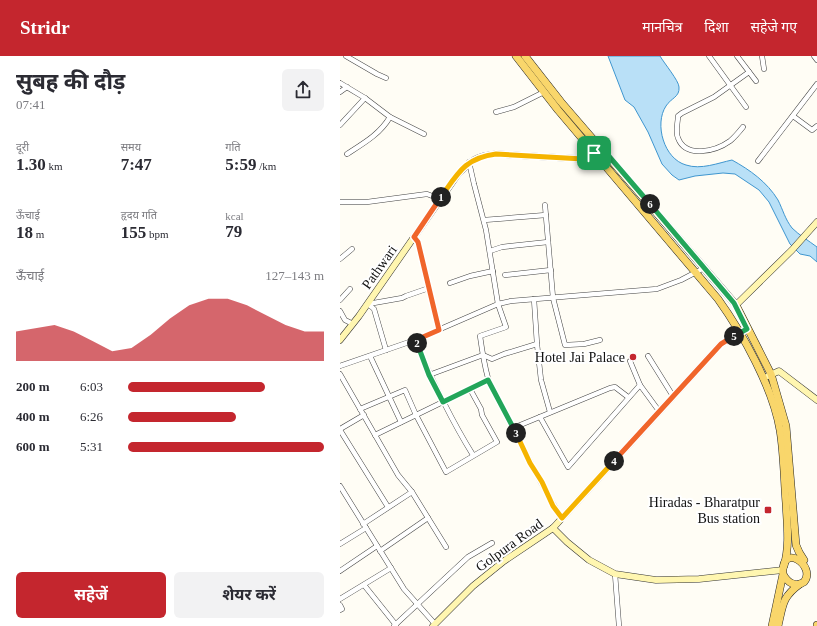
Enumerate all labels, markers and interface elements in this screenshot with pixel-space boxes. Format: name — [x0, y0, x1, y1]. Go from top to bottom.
text: Stridr — [20, 17, 70, 38]
text: मानचित्र — [642, 20, 682, 35]
text: दिशा — [704, 20, 729, 35]
text: सहेजे गए — [751, 20, 797, 35]
text: सुबह की दौड़ — [16, 69, 125, 94]
button: share — [282, 69, 324, 111]
text: 07:41 — [16, 97, 46, 112]
pin — [577, 136, 611, 170]
text: दूरी — [16, 141, 29, 153]
text: समय — [121, 141, 141, 153]
text: गति — [225, 141, 241, 153]
icon: arrive — [583, 142, 605, 164]
text: 1.30 — [16, 155, 46, 174]
text: 7:47 — [121, 155, 152, 174]
text: 5:59 — [225, 155, 257, 174]
text: km — [46, 160, 63, 172]
text: /km — [257, 160, 276, 172]
pin: 1 — [431, 187, 451, 207]
text: 1 — [438, 191, 444, 203]
pin: 6 — [640, 194, 660, 214]
text: 6 — [647, 198, 653, 210]
text: ऊँचाई — [16, 209, 40, 221]
text: हृदय गति — [121, 209, 157, 221]
text: kcal — [225, 210, 244, 222]
text: 79 — [225, 222, 242, 241]
text: 18 — [16, 223, 33, 242]
text: 155 — [121, 223, 146, 242]
text: m — [33, 228, 44, 240]
text: bpm — [146, 228, 168, 240]
street label: Pathwari — [359, 243, 400, 292]
text: ऊँचाई — [16, 268, 44, 283]
text: 127–143 m — [265, 268, 324, 283]
pin: 5 — [724, 326, 744, 346]
text: 5 — [731, 330, 737, 342]
pin: 2 — [407, 333, 427, 353]
text: 2 — [414, 337, 420, 349]
place label: Hotel Jai Palace — [535, 350, 625, 365]
marker: Hotel Jai Palace — [628, 352, 638, 362]
text: 200 m — [16, 379, 50, 394]
text: 6:03 — [80, 379, 103, 394]
text: 400 m — [16, 409, 50, 424]
text: 6:26 — [80, 409, 103, 424]
pin: 3 — [506, 423, 526, 443]
text: 3 — [513, 427, 519, 439]
text: 600 m — [16, 439, 50, 454]
text: 5:31 — [80, 439, 103, 454]
pin: 4 — [604, 451, 624, 471]
text: 4 — [611, 455, 617, 467]
place label: Hiradas - Bharatpur Bus station — [649, 495, 760, 526]
marker: Hiradas - Bharatpur Bus station — [763, 505, 773, 515]
street label: Golpura Road — [473, 516, 546, 575]
button: सहेजें — [16, 572, 166, 618]
button: शेयर करें — [174, 572, 324, 618]

